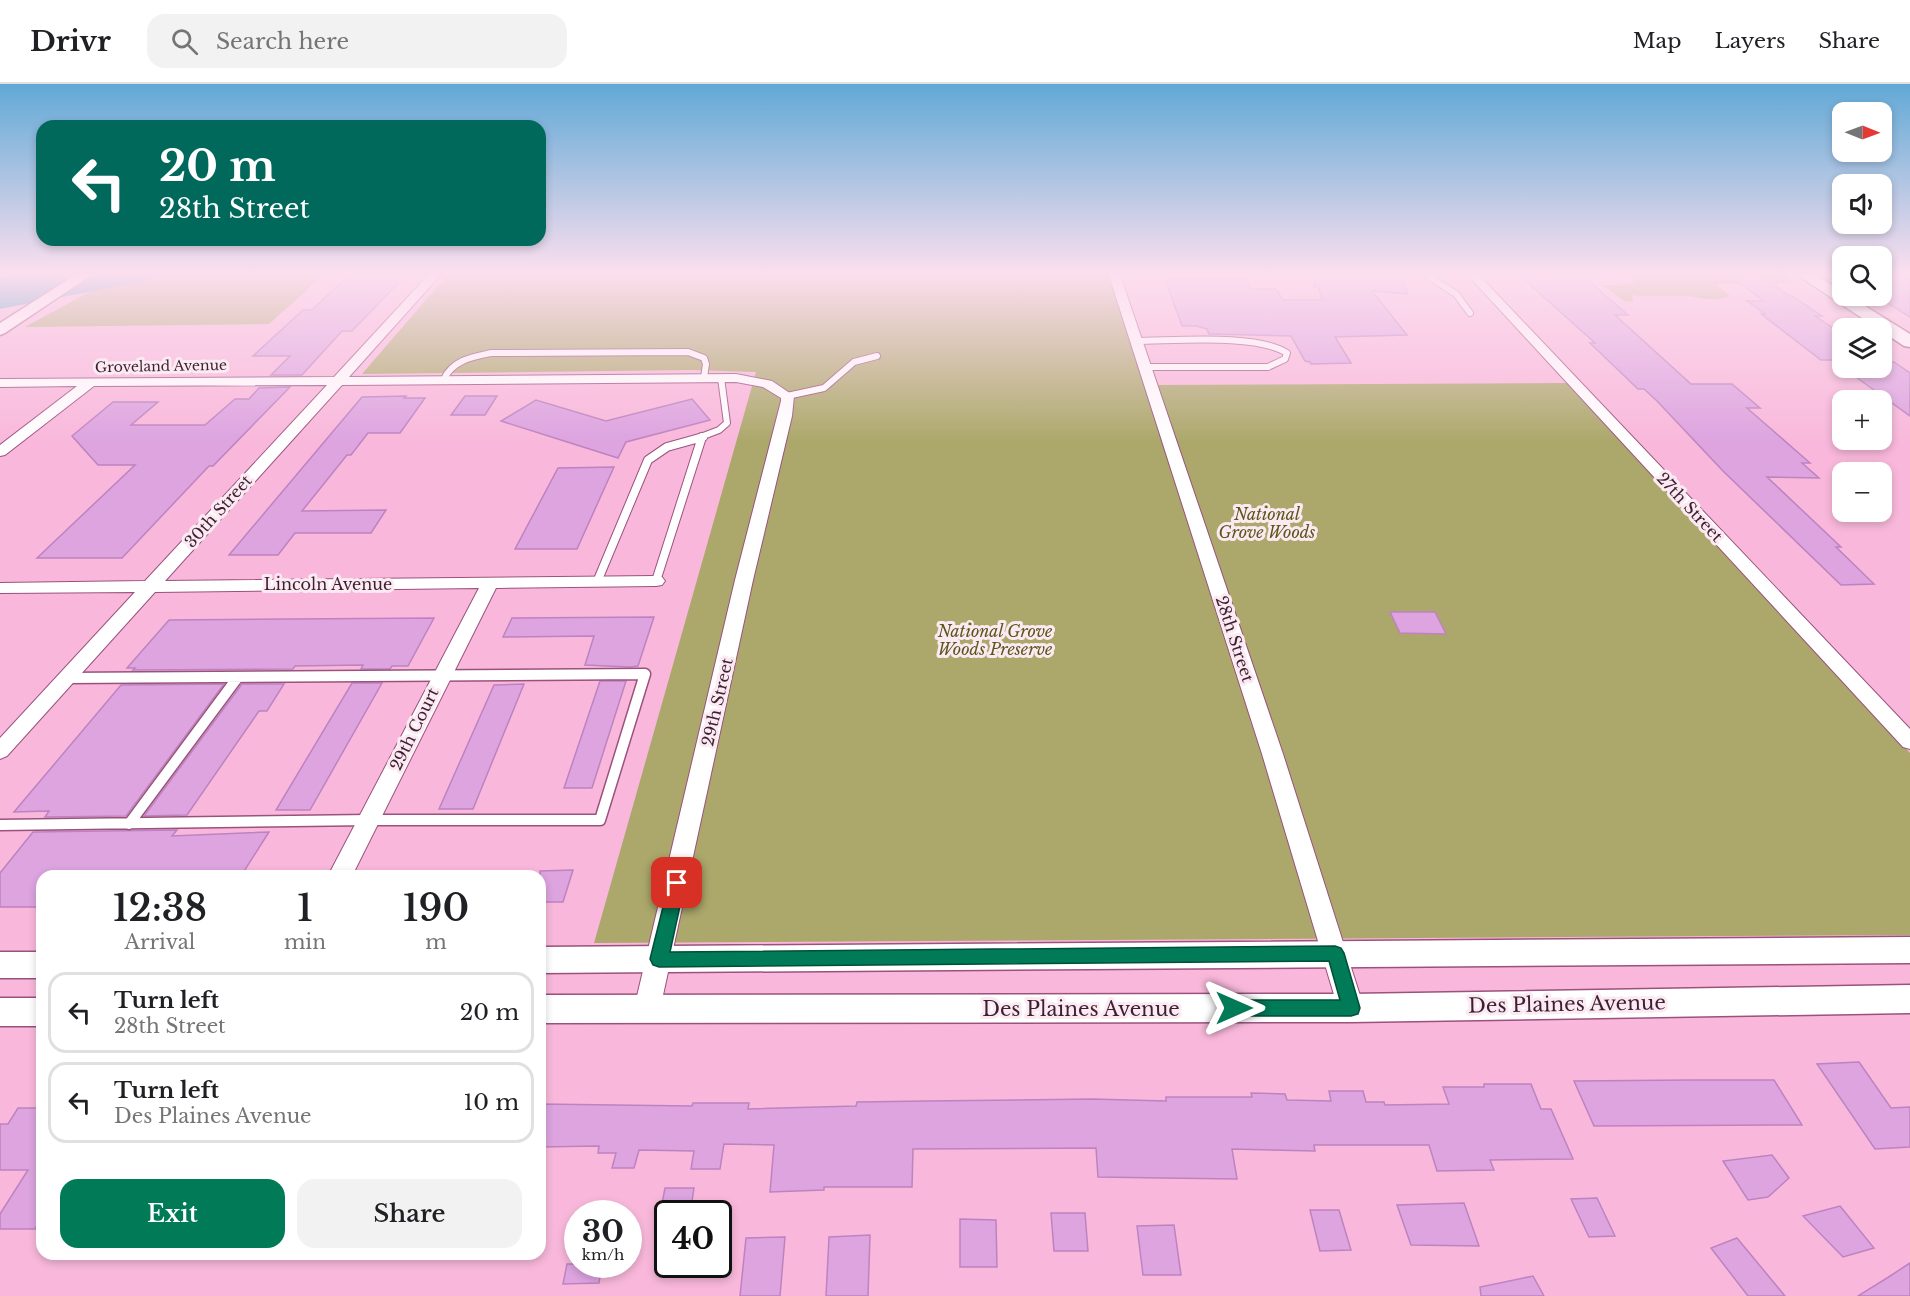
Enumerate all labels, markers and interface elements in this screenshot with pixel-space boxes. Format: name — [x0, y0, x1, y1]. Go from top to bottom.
search box — [147, 14, 567, 68]
text: Drivr — [30, 24, 111, 59]
icon: search — [168, 25, 201, 58]
text: Search here — [216, 28, 349, 55]
text: Map — [1633, 28, 1682, 54]
text: Layers — [1715, 28, 1786, 54]
text: Share — [1819, 28, 1880, 54]
north arrow — [1832, 102, 1892, 162]
map controls — [1832, 102, 1892, 522]
text: 20 m — [159, 140, 276, 192]
icon: left — [60, 144, 138, 222]
button: sound — [1832, 174, 1892, 234]
text: 28th Street — [159, 192, 310, 225]
button: search — [1832, 246, 1892, 306]
button: layers — [1832, 318, 1892, 378]
street label: Groveland Avenue — [95, 356, 227, 376]
button: + — [1832, 390, 1892, 450]
button: − — [1832, 462, 1892, 522]
street label: 27th Street — [1653, 468, 1727, 546]
street label: 30th Street — [180, 470, 256, 552]
park label: National Grove Woods — [1219, 504, 1315, 542]
street label: Lincoln Avenue — [264, 574, 392, 594]
street label: 28th Street — [1212, 593, 1258, 685]
park label: National Grove Woods Preserve — [937, 621, 1053, 659]
street label: 29th Street — [697, 656, 737, 748]
street label: 29th Court — [385, 684, 443, 774]
pin — [651, 857, 702, 908]
icon: arrive — [660, 866, 693, 899]
text: 12:38 — [113, 886, 207, 931]
text: 1 — [297, 886, 313, 931]
text: 190 — [403, 886, 469, 931]
text: Arrival — [125, 930, 195, 954]
text: min — [284, 930, 326, 954]
text: m — [425, 930, 447, 954]
position arrow — [1202, 976, 1266, 1040]
text: Turn left — [114, 987, 219, 1014]
street label: Des Plaines Avenue — [1468, 990, 1666, 1018]
icon: left — [63, 996, 96, 1029]
street label: Des Plaines Avenue — [982, 997, 1180, 1021]
text: 20 m — [460, 999, 519, 1026]
text: 28th Street — [114, 1014, 226, 1038]
text: Turn left — [114, 1077, 219, 1104]
icon: left — [63, 1086, 96, 1119]
text: 10 m — [464, 1089, 519, 1116]
text: Des Plaines Avenue — [114, 1104, 312, 1128]
button: Exit — [60, 1179, 285, 1248]
button: Share — [297, 1179, 522, 1248]
speed limit sign: 40 — [654, 1200, 732, 1278]
text: 30 — [582, 1213, 624, 1250]
text: km/h — [582, 1245, 624, 1264]

